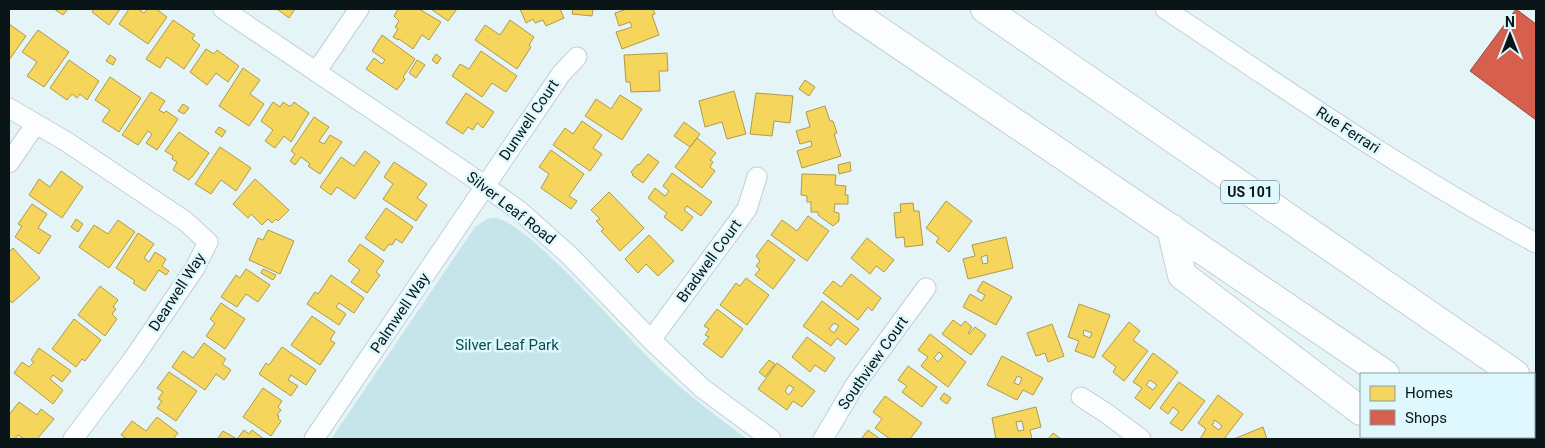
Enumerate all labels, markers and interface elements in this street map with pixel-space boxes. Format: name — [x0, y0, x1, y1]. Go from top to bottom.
north arrow — [1485, 10, 1535, 60]
text: N — [1505, 14, 1515, 30]
street label: Dunwell Court — [495, 76, 563, 164]
street label: Rue Ferrari — [1313, 103, 1383, 157]
street label: Silver Leaf Road — [463, 168, 559, 248]
road number: US 101 — [1221, 180, 1279, 203]
street label: Bradwell Court — [673, 216, 745, 306]
street label: Dearwell Way — [145, 250, 209, 334]
street label: Palmwell Way — [367, 269, 433, 357]
street label: Southview Court — [834, 313, 912, 413]
park label: Silver Leaf Park — [455, 336, 559, 354]
legend — [1360, 373, 1535, 438]
text: Homes — [1405, 384, 1453, 402]
text: Shops — [1405, 409, 1447, 427]

